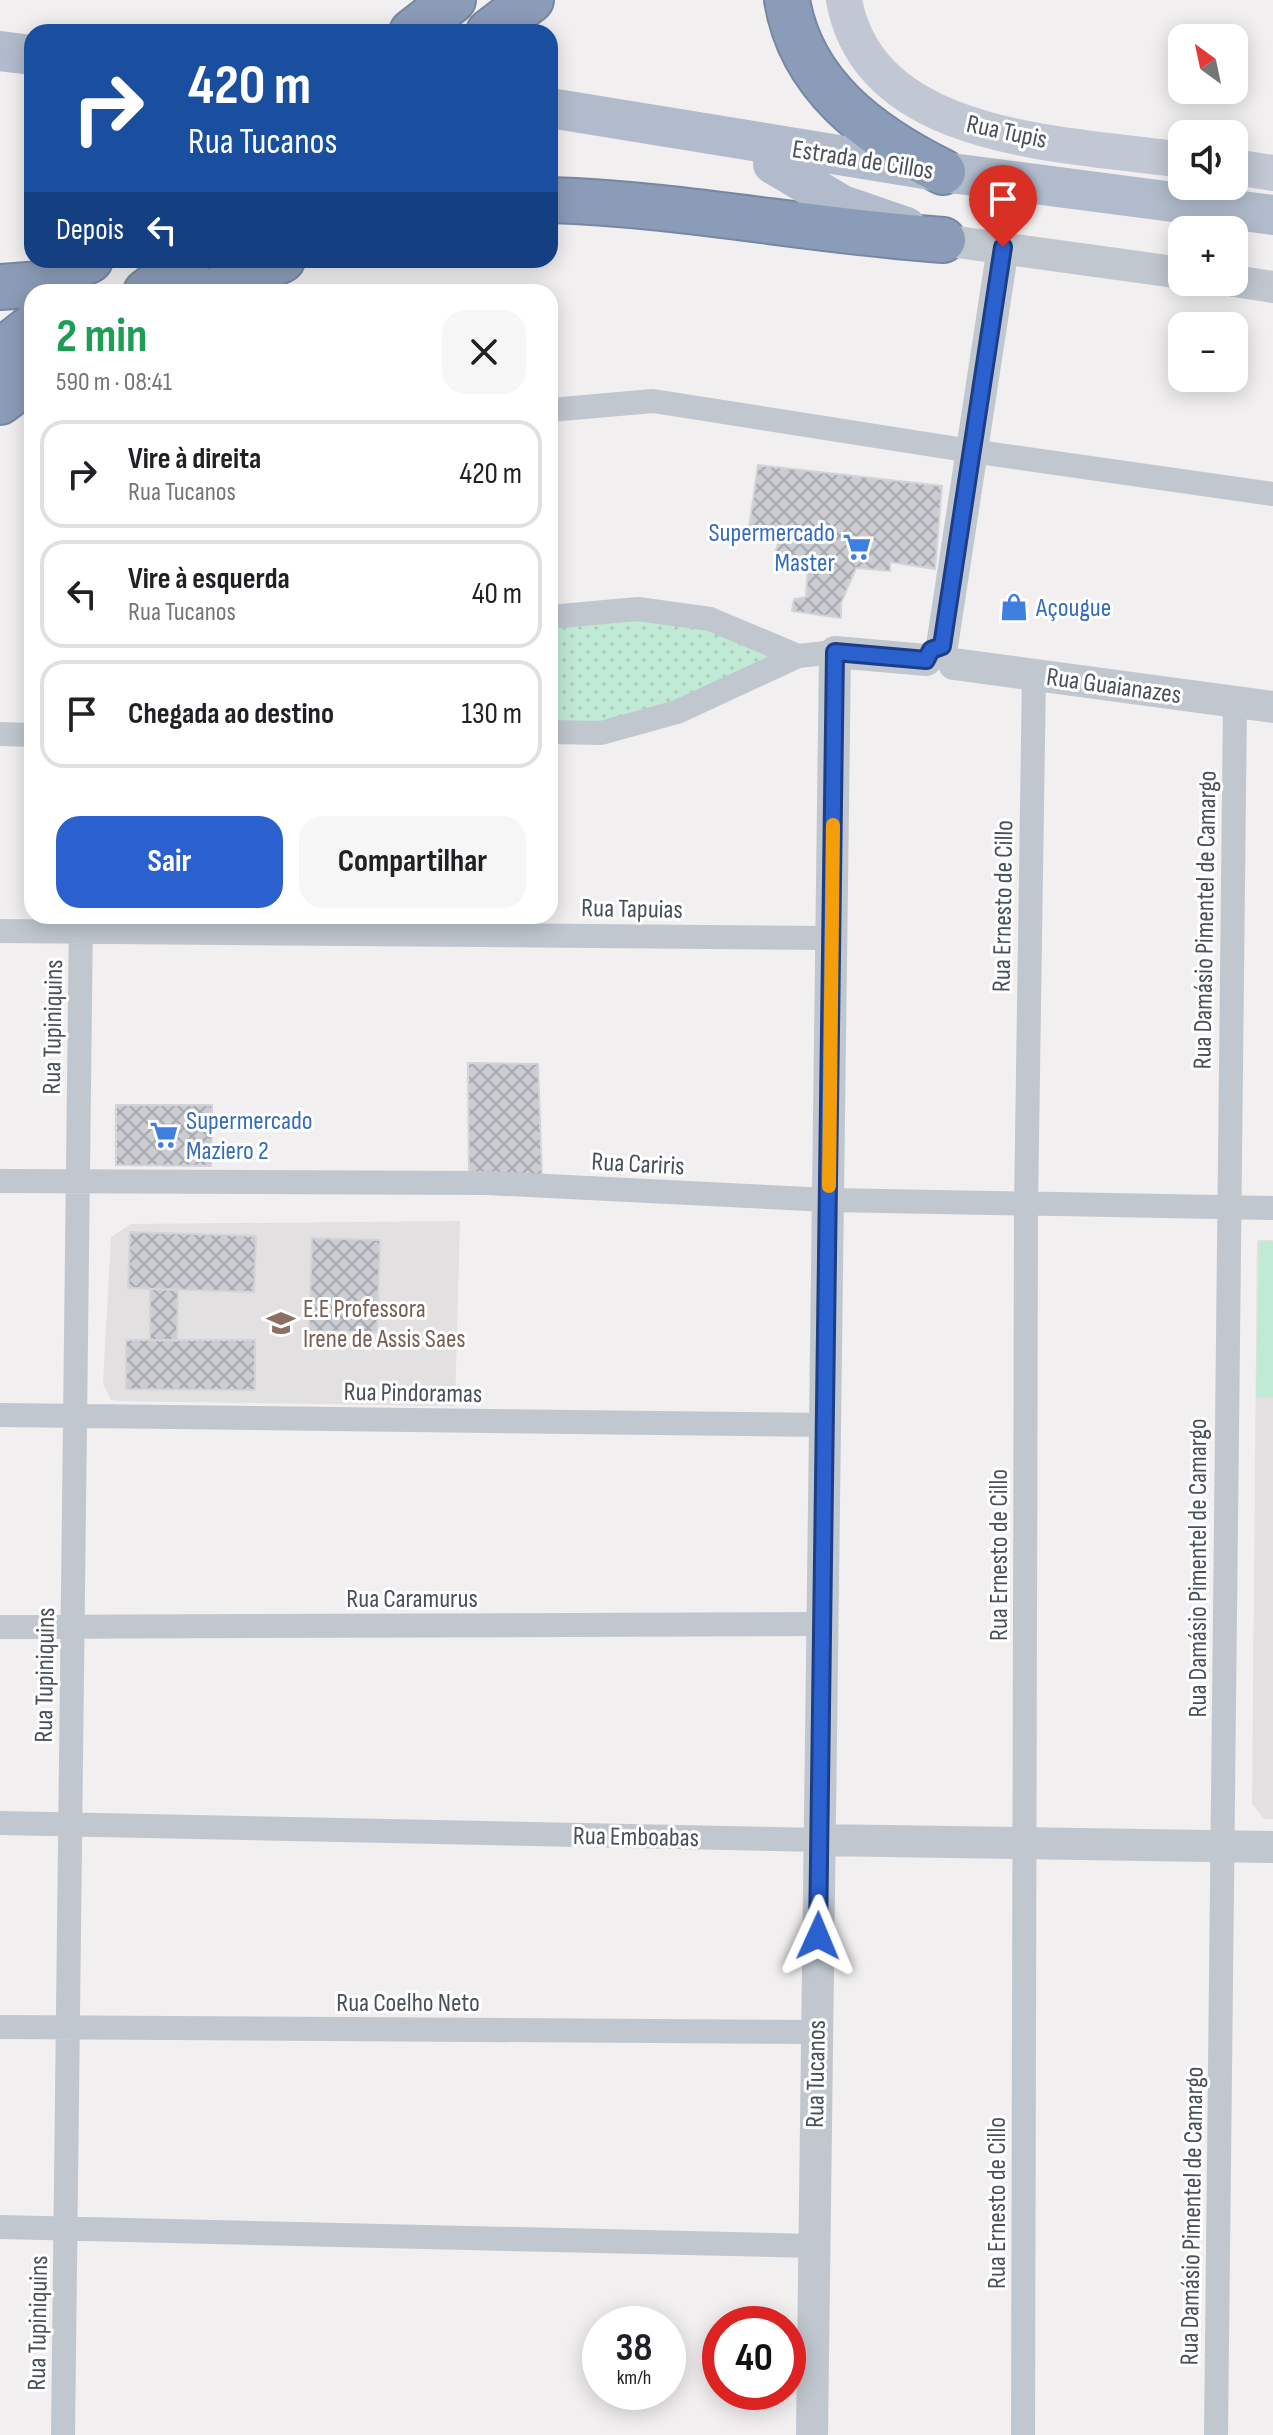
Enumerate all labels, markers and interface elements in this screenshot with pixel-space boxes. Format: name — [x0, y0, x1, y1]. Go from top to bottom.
north arrow — [1168, 24, 1248, 104]
map controls — [1168, 24, 1248, 392]
text: 420 m — [188, 53, 311, 120]
icon: right — [56, 56, 160, 160]
street label: Rua Tupis — [964, 109, 1050, 156]
button: sound — [1168, 120, 1248, 200]
text: Rua Tucanos — [188, 121, 337, 164]
street label: Estrada de Cillos — [790, 134, 936, 187]
pin — [969, 165, 1037, 247]
icon: arrive — [981, 177, 1025, 221]
icon: left — [140, 208, 184, 252]
text: Depois — [56, 212, 124, 248]
button: + — [1168, 216, 1248, 296]
text: 2 min — [56, 308, 147, 365]
button: close — [442, 310, 526, 394]
button: − — [1168, 312, 1248, 392]
text: 590 m · 08:41 — [56, 367, 172, 398]
text: Vire à direita — [128, 441, 261, 477]
icon: right — [60, 452, 104, 496]
text: 420 m — [460, 456, 522, 492]
text: Rua Tucanos — [128, 477, 236, 508]
place label: Supermercado Master — [708, 518, 836, 579]
supermarket icon: Supermercado Master — [842, 532, 872, 562]
text: Vire à esquerda — [128, 561, 290, 597]
icon: left — [60, 572, 104, 616]
text: 40 m — [472, 576, 522, 612]
shop icon: Açougue — [999, 592, 1029, 622]
place label: Açougue — [1035, 593, 1111, 624]
text: Rua Tucanos — [128, 597, 236, 628]
street label: Rua Guaianazes — [1044, 662, 1183, 711]
icon: arrive — [60, 692, 104, 736]
text: Chegada ao destino — [128, 696, 334, 732]
text: 130 m — [462, 696, 522, 732]
street label: Rua Damásio Pimentel de Camargo — [1187, 770, 1224, 1070]
button: Sair — [56, 816, 283, 908]
button: Compartilhar — [299, 816, 526, 908]
street label: Rua Ernesto de Cillo — [987, 820, 1020, 992]
street label: Rua Tapuias — [581, 893, 683, 926]
street label: Rua Tupiniquins — [37, 959, 70, 1095]
place label: Supermercado Maziero 2 — [186, 1106, 313, 1167]
supermarket icon: Supermercado Maziero 2 — [149, 1120, 179, 1150]
street label: Rua Cariris — [591, 1147, 685, 1182]
place label: E.E Professora Irene de Assis Saes — [303, 1294, 466, 1355]
school or university icon: E.E Professora Irene de Assis Saes — [266, 1308, 296, 1338]
street label: Rua Pindoramas — [343, 1377, 483, 1410]
street label: Rua Damásio Pimentel de Camargo — [1183, 1419, 1214, 1717]
street label: Rua Ernesto de Cillo — [984, 1469, 1015, 1641]
street label: Rua Caramurus — [346, 1584, 478, 1615]
street label: Rua Tupiniquins — [29, 1607, 62, 1743]
street label: Rua Emboabas — [573, 1821, 699, 1854]
position arrow — [776, 1894, 860, 1978]
street label: Rua Coelho Neto — [336, 1988, 480, 2019]
street label: Rua Tucanos — [800, 2020, 833, 2128]
street label: Rua Damásio Pimentel de Camargo — [1174, 2066, 1211, 2366]
street label: Rua Ernesto de Cillo — [982, 2117, 1013, 2289]
street label: Rua Tupiniquins — [22, 2255, 55, 2391]
speed limit sign: 40 — [702, 2306, 806, 2410]
text: 38 — [616, 2324, 652, 2372]
text: km/h — [617, 2366, 651, 2390]

